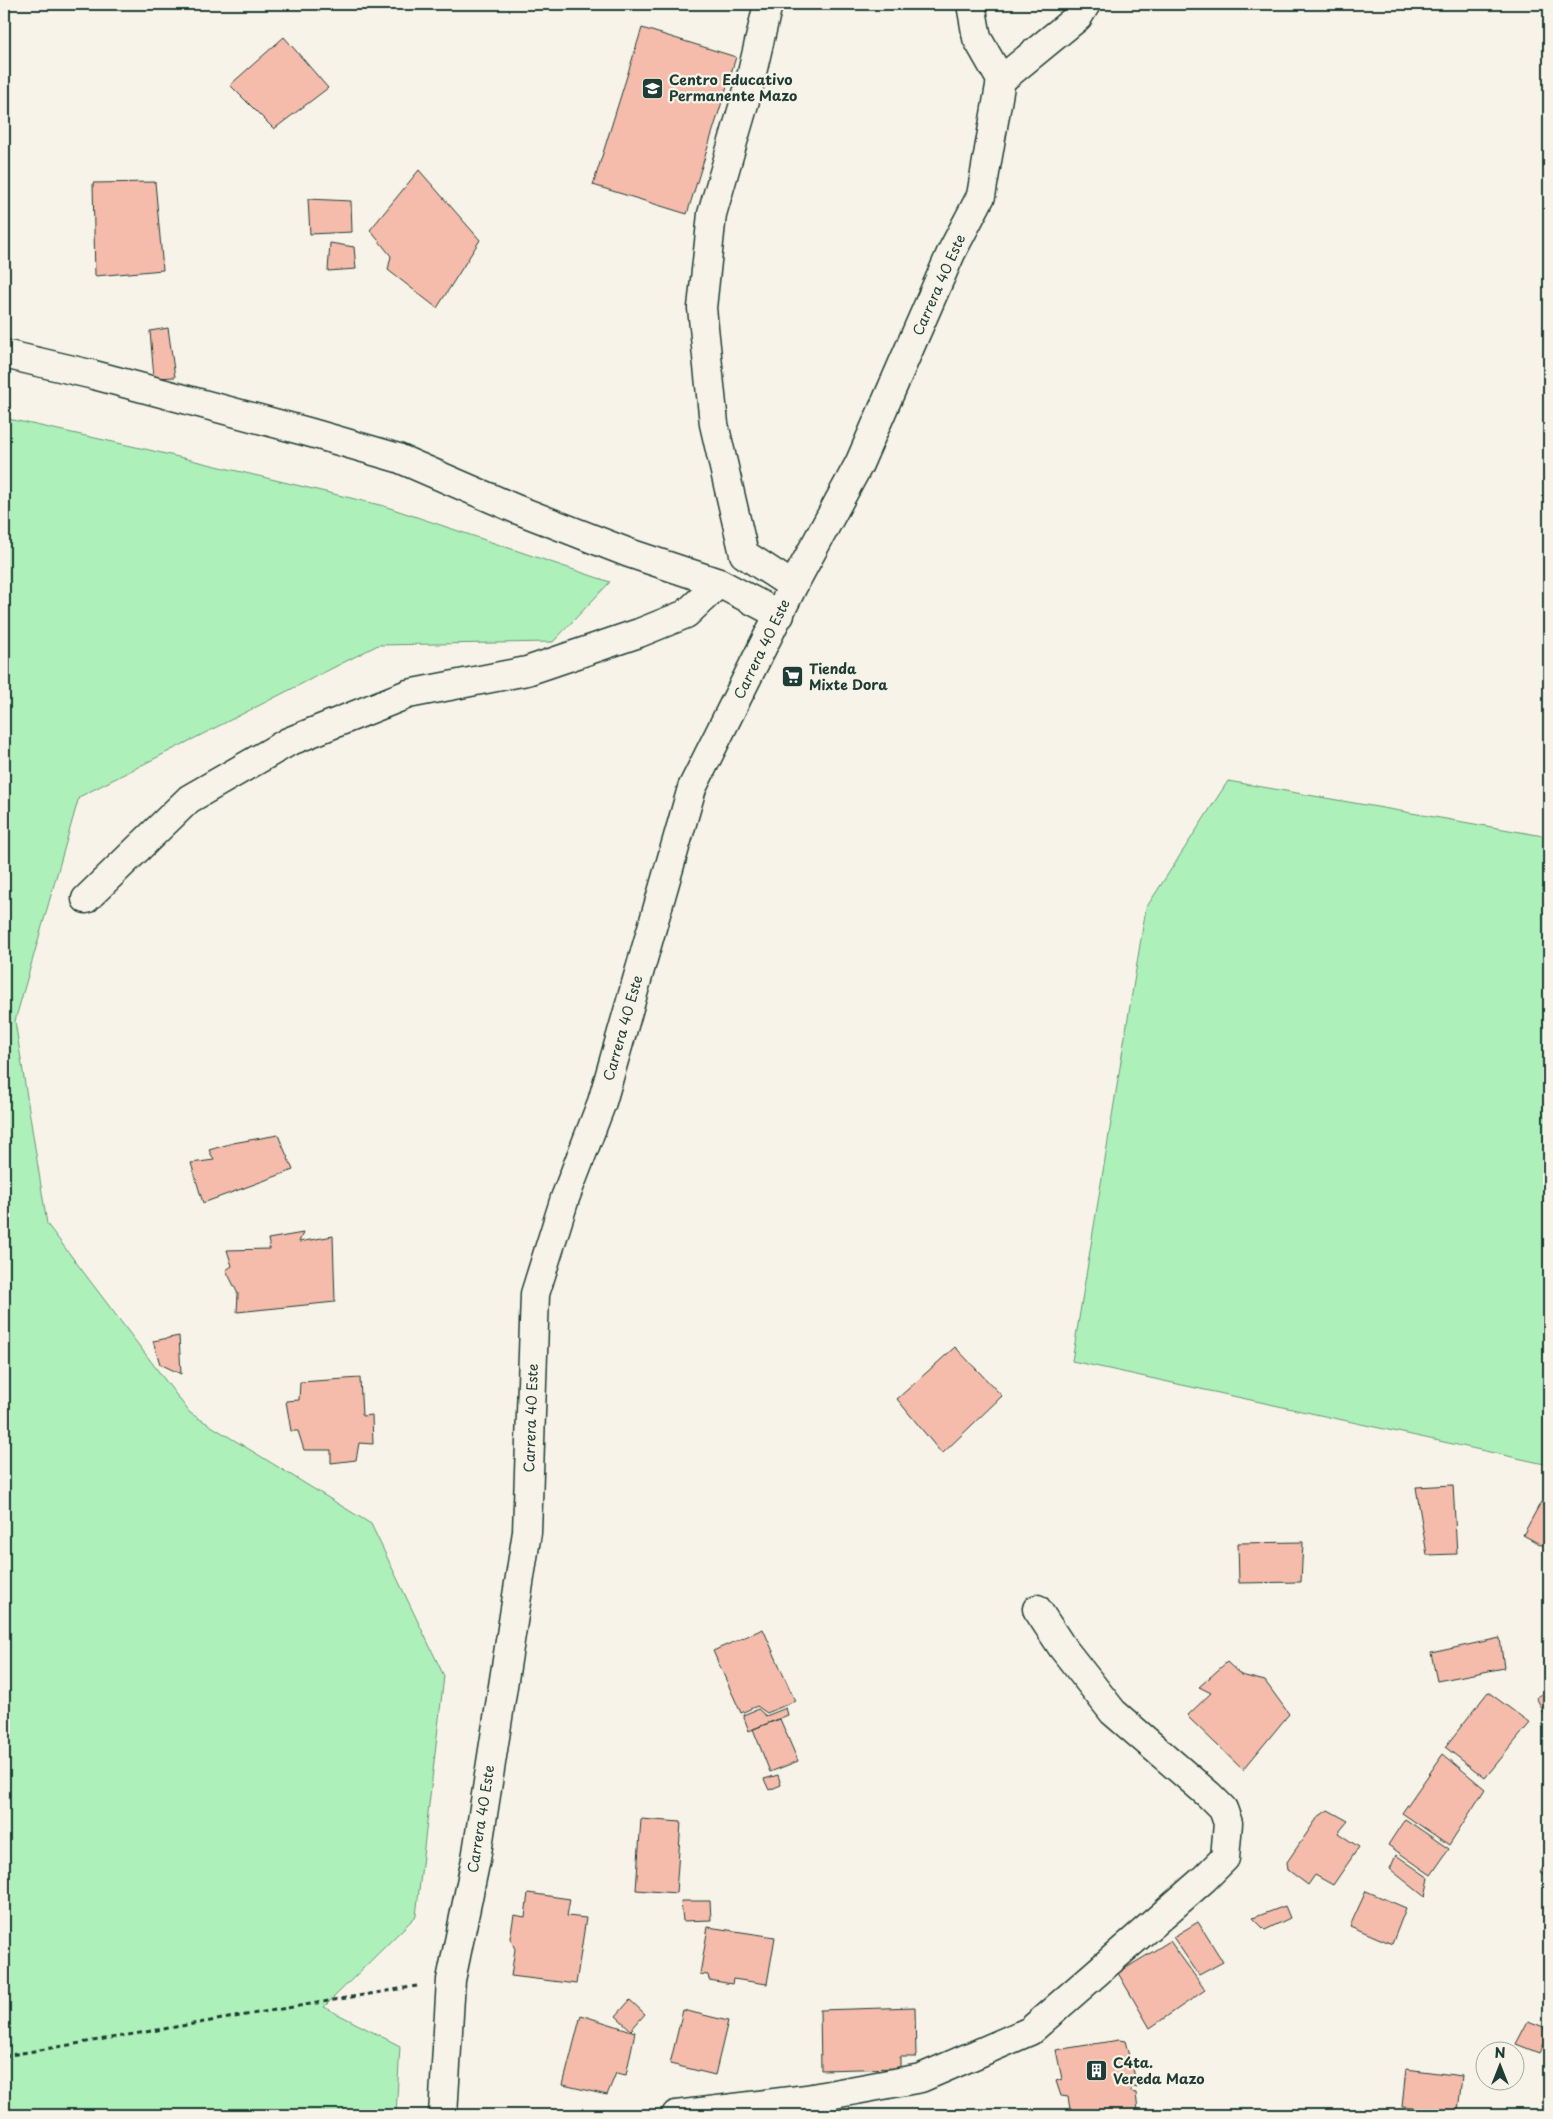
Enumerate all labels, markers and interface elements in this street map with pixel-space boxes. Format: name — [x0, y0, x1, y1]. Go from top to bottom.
place label: Centro Educativo Permanente Mazo — [669, 69, 797, 106]
school or university icon: Centro Educativo Permanente Mazo — [641, 76, 665, 100]
street label: Carrera 40 Este — [907, 231, 970, 339]
street label: Carrera 40 Este — [728, 595, 795, 702]
place label: Tienda Mixte Dora — [809, 658, 888, 695]
supermarket icon: Tienda Mixte Dora — [781, 665, 805, 689]
street label: Carrera 40 Este — [597, 973, 648, 1083]
street label: Carrera 40 Este — [518, 1363, 543, 1473]
street label: Carrera 40 Este — [462, 1763, 499, 1874]
north arrow — [1476, 2042, 1526, 2092]
text: N — [1494, 2042, 1506, 2063]
place label: C4ta. Vereda Mazo — [1113, 2052, 1205, 2089]
building icon: C4ta. Vereda Mazo — [1085, 2059, 1109, 2083]

